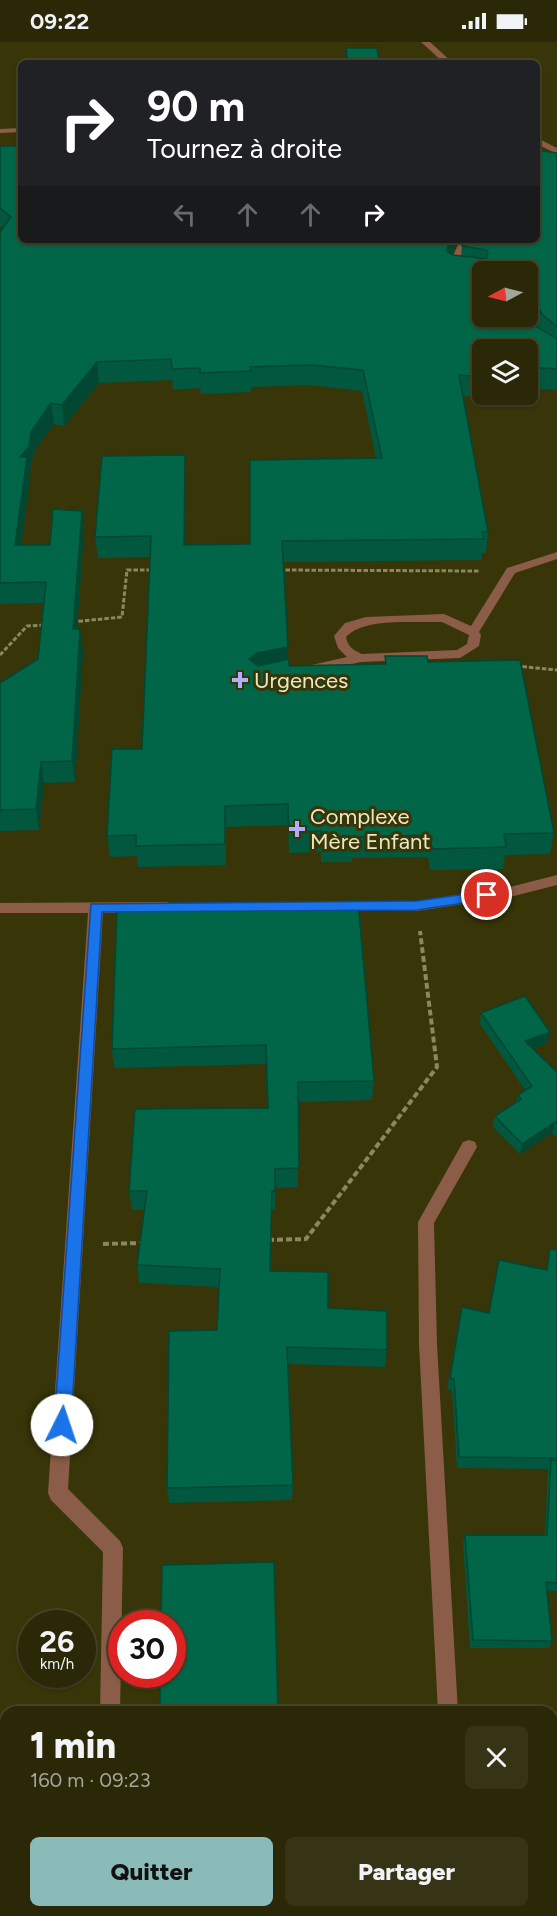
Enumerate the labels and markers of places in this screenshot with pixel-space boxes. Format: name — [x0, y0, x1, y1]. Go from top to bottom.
place label: Urgences — [254, 667, 348, 694]
marker: Urgences — [231, 671, 249, 689]
place label: Complexe Mère Enfant — [310, 803, 431, 855]
marker: Complexe Mère Enfant — [288, 820, 306, 838]
pin — [461, 869, 512, 920]

